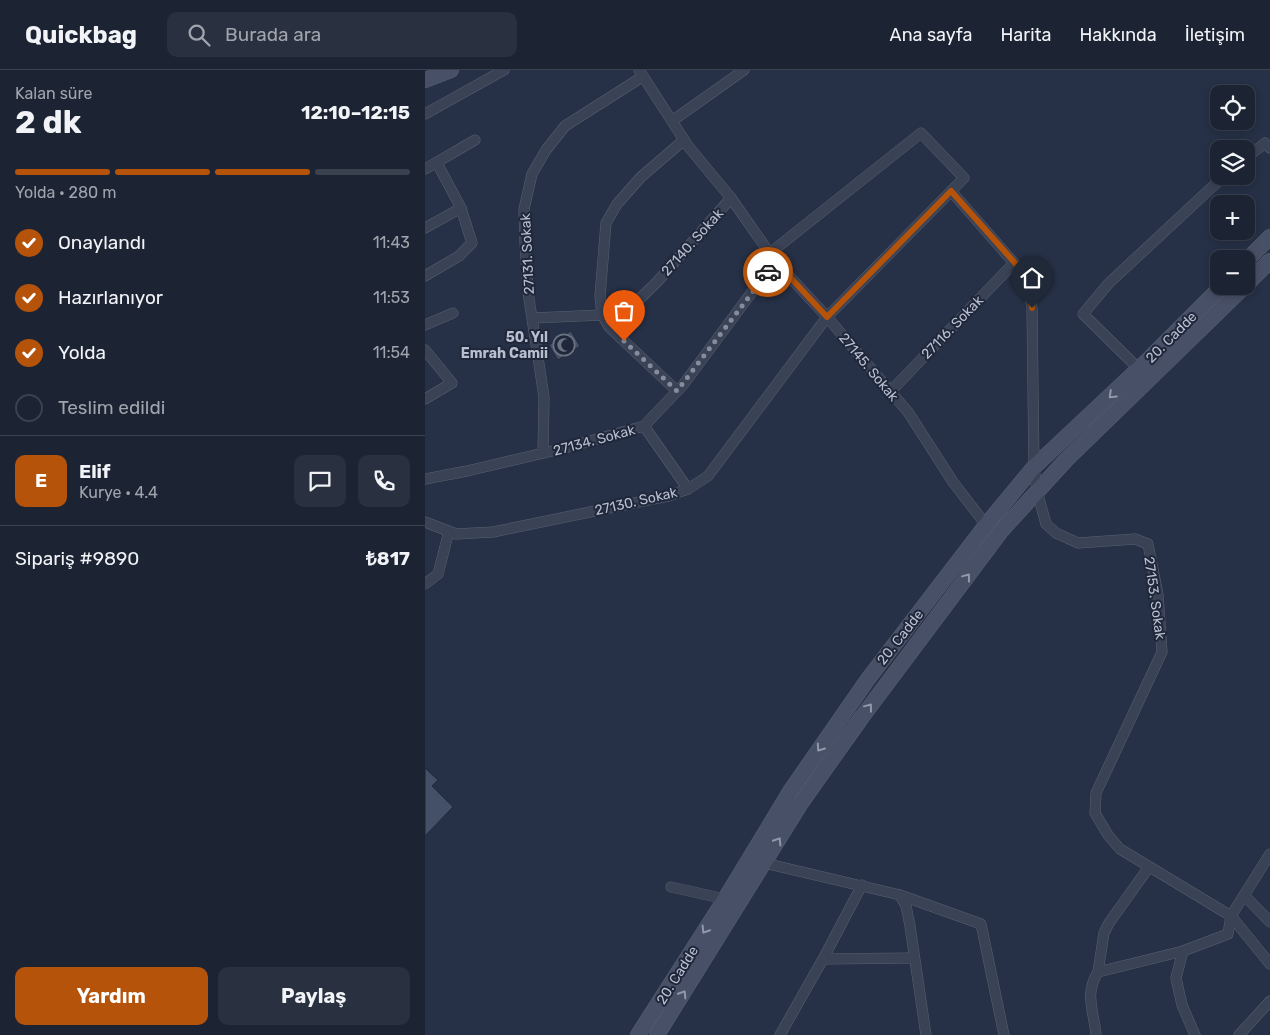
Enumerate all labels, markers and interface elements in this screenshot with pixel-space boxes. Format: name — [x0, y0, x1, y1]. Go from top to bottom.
search box — [167, 12, 517, 57]
text: Quickbag — [25, 21, 137, 49]
icon: search — [185, 21, 213, 49]
text: Burada ara — [225, 23, 321, 46]
text: Ana sayfa — [890, 24, 973, 46]
text: Harita — [1001, 24, 1051, 46]
text: Hakkında — [1079, 24, 1157, 46]
text: İletişim — [1185, 24, 1245, 46]
text: Kalan süre — [15, 84, 92, 103]
map controls — [1210, 85, 1255, 295]
button: locate — [1210, 85, 1255, 130]
text: 12:10–12:15 — [301, 101, 410, 124]
text: 2 dk — [15, 103, 82, 141]
button: layers — [1210, 140, 1255, 185]
text: Yolda · 280 m — [15, 183, 116, 202]
button: + — [1210, 195, 1255, 240]
street label: 27140. Sokak — [658, 205, 727, 279]
street label: 27131. Sokak — [517, 212, 538, 295]
icon: check — [15, 229, 43, 257]
text: Onaylandı — [58, 231, 146, 254]
text: 11:43 — [373, 233, 410, 252]
courier — [743, 247, 793, 297]
button: − — [1210, 250, 1255, 295]
pin — [1011, 257, 1053, 308]
icon: car — [754, 258, 782, 286]
icon: home — [1018, 264, 1046, 292]
icon: check — [15, 284, 43, 312]
text: Hazırlanıyor — [58, 286, 163, 309]
text: 11:53 — [373, 288, 410, 307]
pin — [603, 290, 645, 341]
street label: 27116. Sokak — [918, 292, 987, 363]
icon: bag — [610, 297, 638, 325]
street label: 20. Cadde — [1142, 308, 1201, 366]
place label: 50. Yıl Emrah Camii — [461, 329, 548, 362]
street label: 27145. Sokak — [835, 330, 903, 406]
mosque icon: 50. Yıl Emrah Camii — [552, 333, 576, 357]
icon: check — [15, 339, 43, 367]
text: Yolda — [58, 341, 106, 364]
text: 11:54 — [373, 343, 410, 362]
one-way arrow — [1109, 389, 1118, 398]
text: Teslim edildi — [58, 396, 165, 419]
street label: 27134. Sokak — [551, 421, 638, 460]
button: chat — [294, 455, 346, 507]
button: phone — [358, 455, 410, 507]
text: Elif — [79, 460, 110, 483]
text: E — [35, 469, 47, 492]
text: Kurye · 4.4 — [79, 483, 158, 502]
street label: 27130. Sokak — [593, 484, 680, 519]
text: Sipariş #9890 — [15, 547, 139, 570]
text: ₺817 — [366, 547, 410, 570]
street label: 27153. Sokak — [1140, 555, 1169, 642]
one-way arrow — [961, 573, 970, 583]
street label: 20. Cadde — [874, 606, 927, 668]
one-way arrow — [864, 704, 872, 713]
one-way arrow — [817, 742, 826, 752]
one-way arrow — [771, 837, 781, 846]
one-way arrow — [702, 924, 712, 933]
street label: 20. Cadde — [653, 943, 702, 1008]
button: Yardım — [15, 967, 208, 1025]
button: Paylaş — [218, 967, 410, 1025]
one-way arrow — [676, 990, 686, 999]

